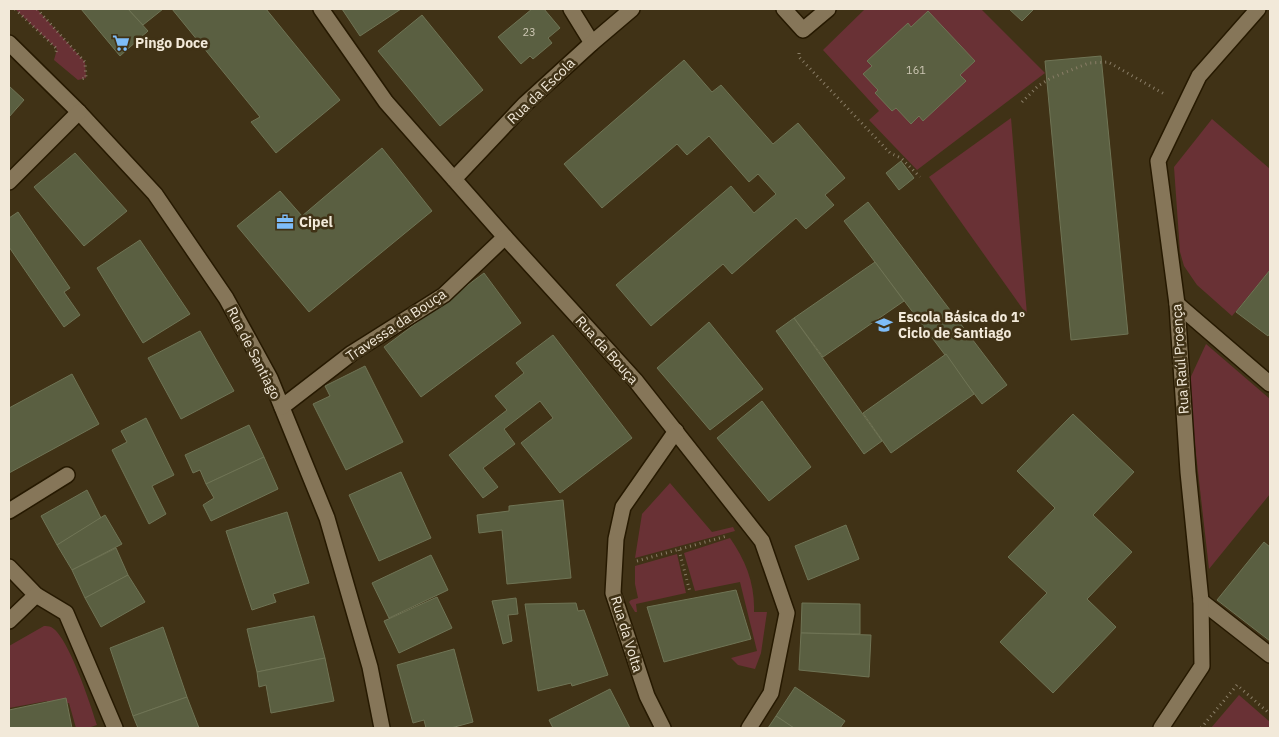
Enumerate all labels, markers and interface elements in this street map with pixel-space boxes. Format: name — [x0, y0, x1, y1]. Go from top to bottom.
house number: 23 — [522, 25, 536, 39]
supermarket icon: Pingo Doce — [111, 33, 131, 53]
place label: Pingo Doce — [135, 34, 208, 52]
street label: Rua da Escola — [503, 54, 579, 128]
house number: 161 — [906, 63, 926, 77]
office icon: Cipel — [275, 212, 295, 232]
place label: Cipel — [299, 213, 333, 231]
street label: Travessa da Bouça — [342, 285, 450, 365]
street label: Rua Raúl Proença — [1167, 303, 1193, 415]
street label: Rua de Santiago — [223, 304, 285, 402]
place label: Escola Básica do 1º Ciclo de Santiago — [898, 308, 1025, 342]
street label: Rua da Bouça — [572, 312, 643, 388]
school or university icon: Escola Básica do 1º Ciclo de Santiago — [874, 315, 894, 335]
street label: Rua da Volta — [607, 594, 647, 675]

